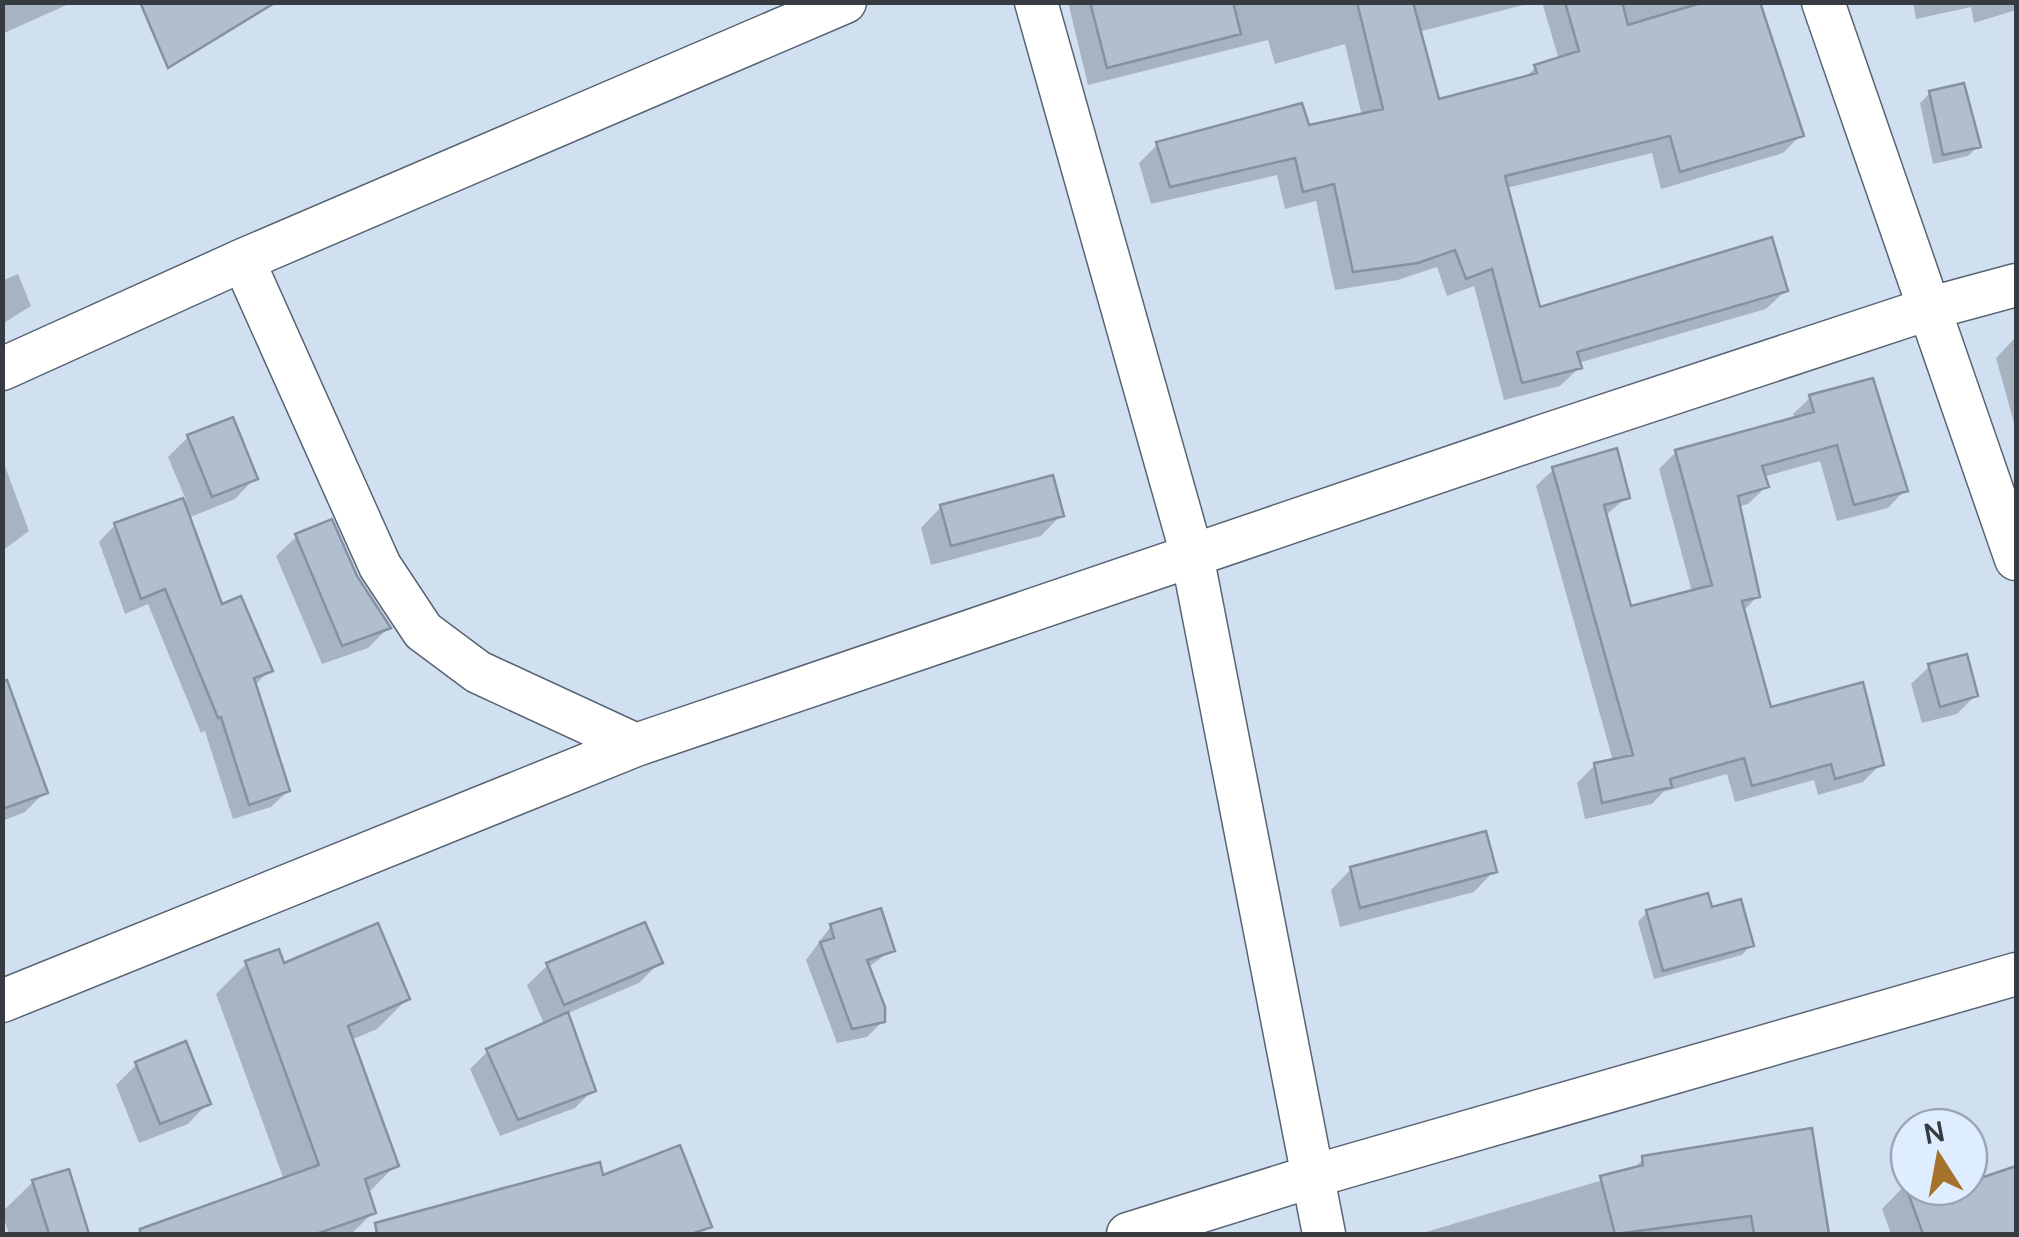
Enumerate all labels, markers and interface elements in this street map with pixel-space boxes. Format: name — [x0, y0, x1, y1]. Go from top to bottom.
north arrow — [1889, 1107, 1989, 1207]
text: N — [1921, 1111, 1948, 1152]

